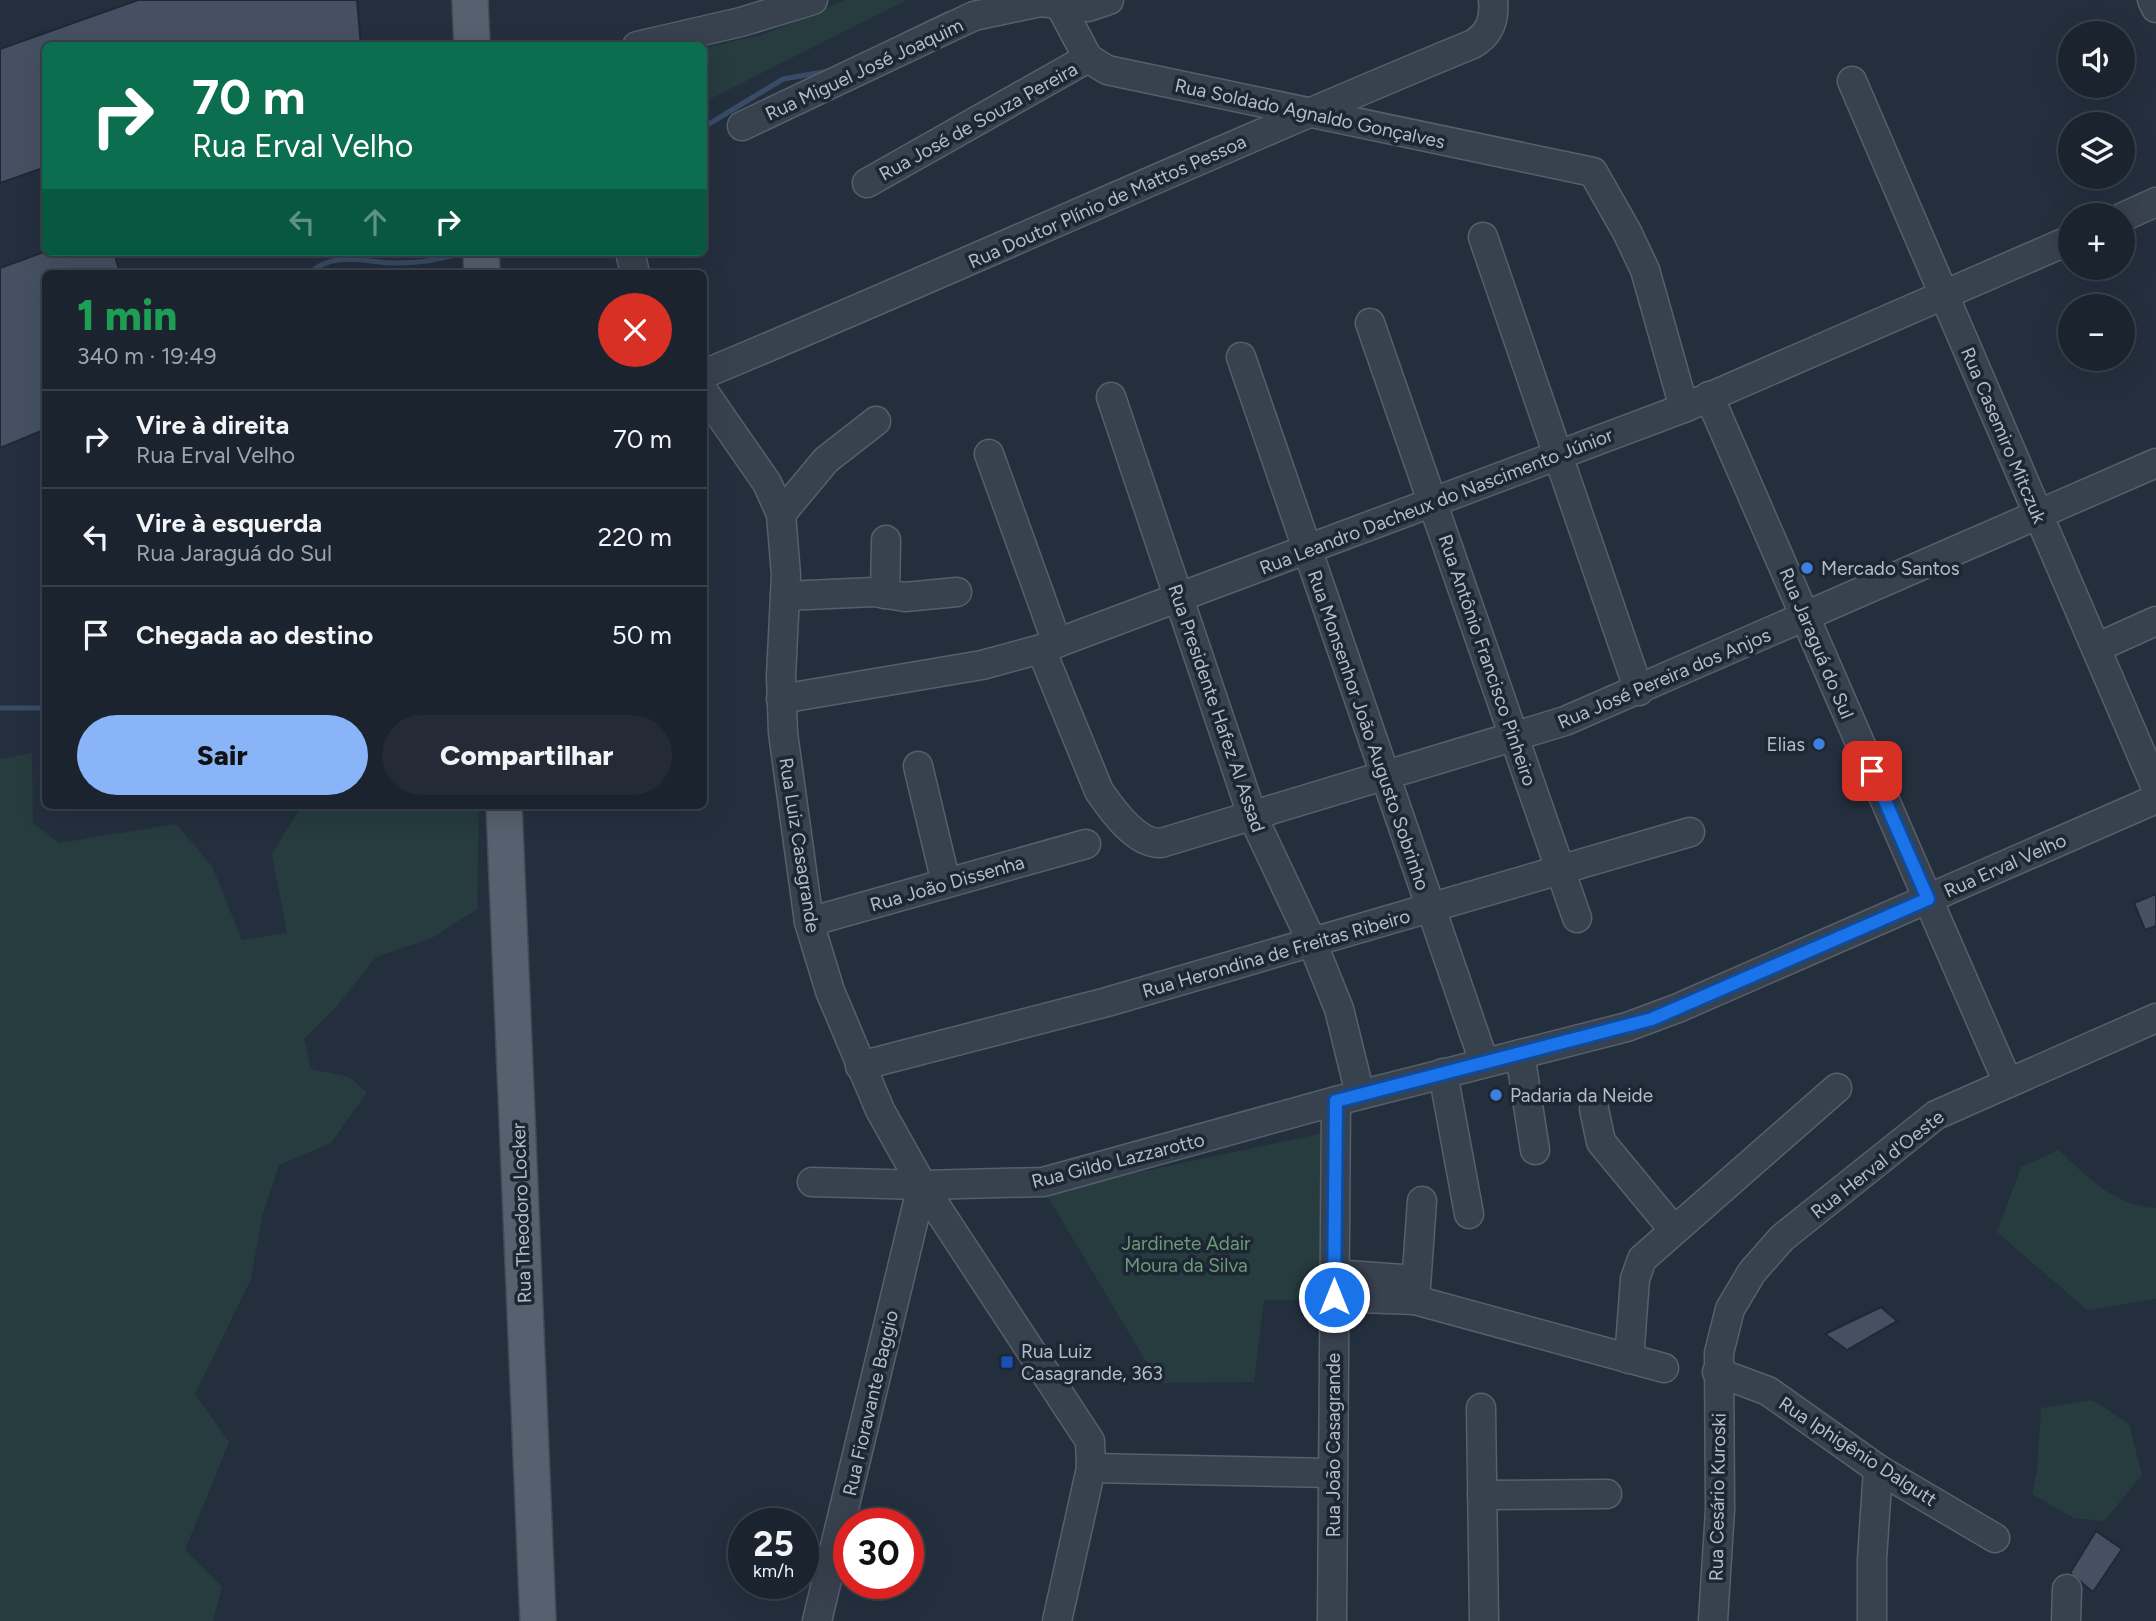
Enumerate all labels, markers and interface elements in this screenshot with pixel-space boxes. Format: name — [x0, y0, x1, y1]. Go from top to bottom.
street label: Rua Miguel José Joaquim — [762, 13, 967, 125]
map controls — [2058, 21, 2135, 371]
button: sound — [2058, 21, 2135, 98]
street label: Rua José de Souza Pereira — [875, 57, 1081, 186]
text: 70 m — [192, 67, 305, 126]
icon: right — [77, 70, 168, 161]
street label: Rua Soldado Agnaldo Gonçalves — [1173, 74, 1447, 153]
button: layers — [2058, 112, 2135, 189]
text: Rua Erval Velho — [192, 127, 413, 165]
street label: Rua Doutor Plínio de Mattos Pessoa — [965, 130, 1250, 273]
icon: left — [283, 203, 321, 241]
icon: ahead — [356, 203, 394, 241]
icon: right — [429, 203, 467, 241]
button: + — [2058, 203, 2135, 280]
text: 1 min — [77, 290, 177, 341]
button: close — [598, 293, 672, 367]
button: − — [2058, 294, 2135, 371]
text: 340 m · 19:49 — [77, 342, 217, 370]
street label: Rua Casemiro Mitczuk — [1956, 344, 2051, 528]
text: Vire à direita — [136, 409, 289, 441]
icon: right — [77, 420, 115, 458]
text: 70 m — [613, 423, 672, 455]
street label: Rua Leandro Dacheux do Nascimento Júnior — [1256, 423, 1617, 580]
text: Rua Erval Velho — [136, 441, 295, 469]
text: Vire à esquerda — [136, 507, 322, 539]
icon: left — [77, 518, 115, 556]
text: 220 m — [598, 521, 672, 553]
street label: Rua Antônio Francisco Pinheiro — [1434, 531, 1541, 789]
text: Rua Jaraguá do Sul — [136, 539, 332, 567]
place label: Mercado Santos — [1821, 557, 1960, 580]
marker: Mercado Santos — [1799, 560, 1815, 576]
street label: Rua Jaraguá do Sul — [1774, 564, 1859, 722]
street label: Rua Monsenhor João Augusto Sobrinho — [1303, 567, 1434, 893]
street label: Rua Presidente Hafez Al Assad — [1163, 581, 1270, 835]
icon: arrive — [77, 616, 115, 654]
text: Chegada ao destino — [136, 619, 373, 651]
text: 50 m — [612, 619, 672, 651]
street label: Rua José Pereira dos Anjos — [1554, 623, 1774, 734]
button: Sair — [77, 715, 368, 795]
button: Compartilhar — [382, 715, 672, 795]
place label: Elias — [1767, 733, 1805, 756]
marker: Elias — [1811, 736, 1827, 752]
pin — [1842, 741, 1902, 801]
icon: arrive — [1853, 752, 1891, 790]
street label: Rua Luiz Casagrande — [774, 756, 825, 934]
street label: Rua Erval Velho — [1941, 828, 2070, 903]
street label: Rua João Dissenha — [867, 850, 1027, 917]
street label: Rua Herondina de Freitas Ribeiro — [1140, 904, 1413, 1003]
place label: Padaria da Neide — [1510, 1084, 1653, 1107]
marker: Padaria da Neide — [1488, 1087, 1504, 1103]
street label: Rua Herval d'Oeste — [1806, 1105, 1948, 1224]
street label: Rua Theodoro Locker — [507, 1122, 536, 1304]
street label: Rua Gildo Lazzarotto — [1029, 1128, 1207, 1193]
park label: Jardinete Adair Moura da Silva — [1121, 1232, 1251, 1277]
position arrow — [1297, 1260, 1371, 1334]
street label: Rua Fioravante Baggio — [838, 1308, 903, 1498]
place label: Rua Luiz Casagrande, 363 — [1021, 1340, 1163, 1385]
street label: Rua João Casagrande — [1322, 1353, 1345, 1537]
marker: Rua Luiz Casagrande, 363 — [999, 1354, 1015, 1370]
street label: Rua Iphigênio Dalgutt — [1774, 1392, 1941, 1511]
street label: Rua Cesário Kuroski — [1705, 1413, 1730, 1581]
speed limit sign: 30 — [833, 1508, 924, 1599]
text: 25 — [753, 1523, 794, 1565]
text: km/h — [753, 1560, 794, 1582]

